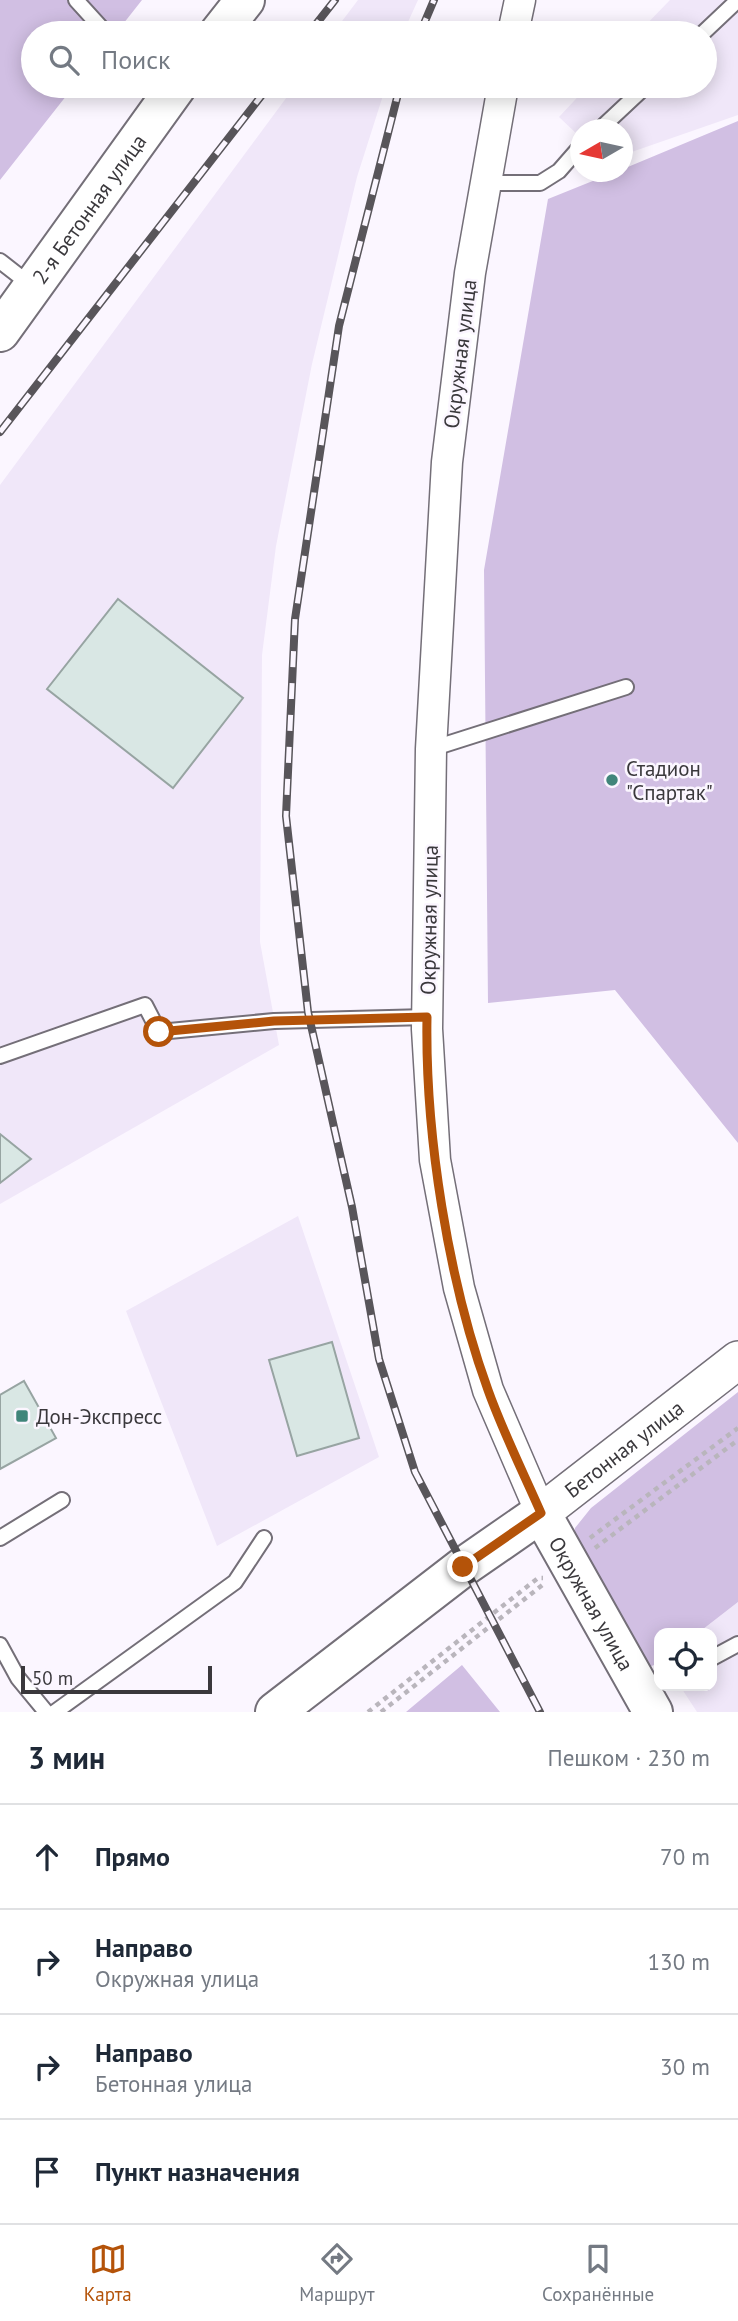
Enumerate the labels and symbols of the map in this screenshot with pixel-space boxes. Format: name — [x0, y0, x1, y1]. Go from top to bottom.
north arrow — [570, 119, 633, 182]
street label: 2-я Бетонная улица — [26, 128, 152, 289]
street label: Окружная улица — [437, 278, 483, 430]
place label: Стадион "Спартак" — [626, 755, 713, 806]
marker: Стадион "Спартак" — [604, 772, 620, 788]
street label: Окружная улица — [414, 845, 444, 995]
route start — [143, 1016, 174, 1047]
street label: Бетонная улица — [559, 1394, 689, 1503]
place label: Дон-Экспресс — [36, 1403, 162, 1430]
marker: Дон-Экспресс — [14, 1408, 30, 1424]
street label: Окружная улица — [543, 1531, 640, 1675]
route end — [447, 1551, 478, 1582]
scale bar — [21, 1663, 212, 1695]

